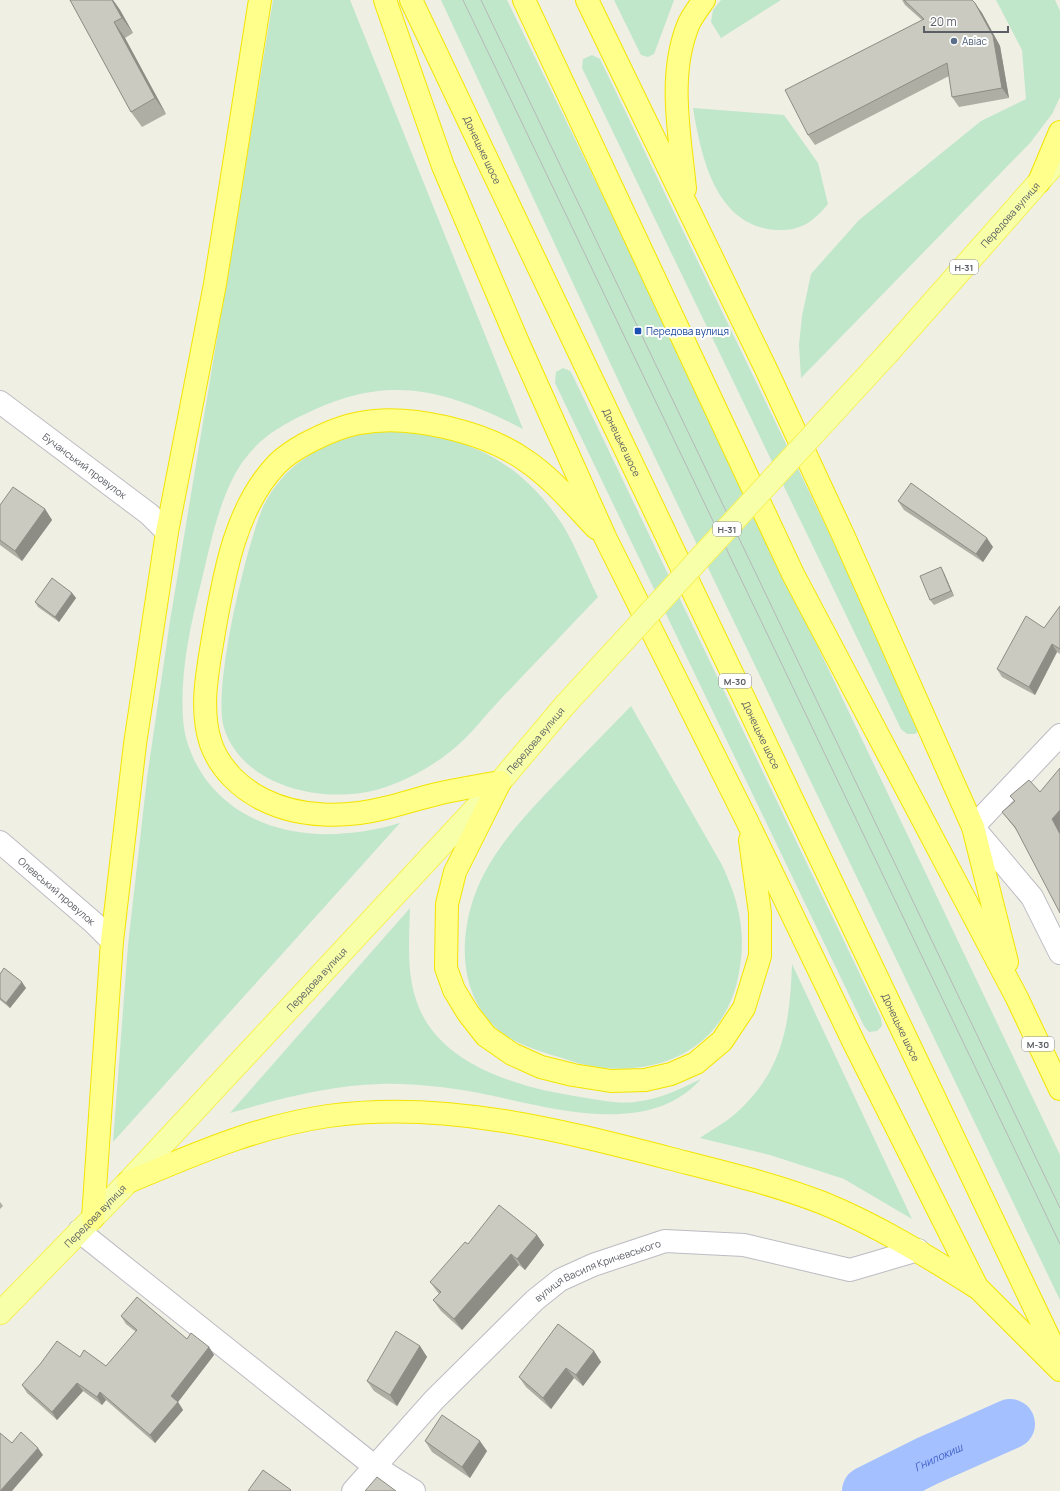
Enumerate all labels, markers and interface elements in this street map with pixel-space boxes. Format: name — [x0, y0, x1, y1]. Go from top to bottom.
scale bar — [924, 8, 1008, 34]
text: 20 m — [930, 13, 957, 30]
place label: Авіас — [962, 34, 988, 48]
marker: Авіас — [949, 36, 959, 46]
street label: Донецьке шосе — [460, 113, 505, 186]
street label: Передова вулиця — [977, 179, 1043, 250]
road number: Н-31 — [950, 260, 978, 274]
place label: Передова вулиця — [646, 324, 729, 338]
marker: Передова вулиця — [633, 326, 643, 336]
street label: Донецьке шосе — [600, 406, 644, 479]
street label: Бучанський провулок — [40, 429, 131, 503]
road number: Н-31 — [713, 522, 741, 536]
road number: М-30 — [719, 674, 751, 688]
street label: Донецьке шосе — [739, 698, 784, 771]
street label: Передова вулиця — [503, 704, 567, 777]
street label: Олевський провулок — [15, 854, 99, 929]
street label: Передова вулиця — [283, 944, 350, 1014]
street label: Донецьке шосе — [879, 991, 923, 1064]
road number: М-30 — [1022, 1037, 1054, 1051]
street label: Передова вулиця — [61, 1181, 129, 1250]
street label: вулиця Василя Кричевського — [531, 1236, 663, 1305]
water label: Гнилокиш — [911, 1438, 966, 1474]

